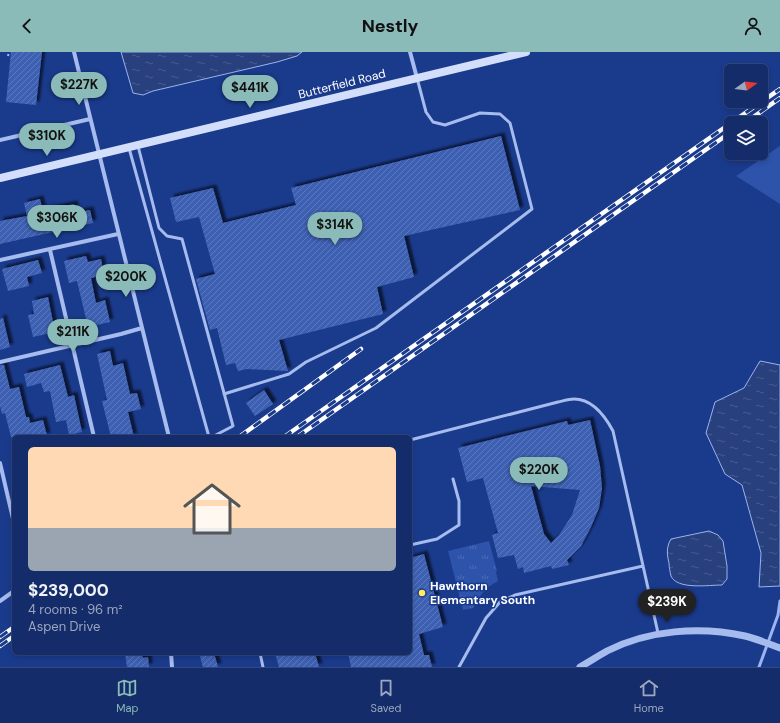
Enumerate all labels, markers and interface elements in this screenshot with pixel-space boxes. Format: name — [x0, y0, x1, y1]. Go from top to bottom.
text: Nestly — [362, 14, 418, 38]
icon: back — [16, 15, 38, 37]
icon: person — [742, 15, 764, 37]
north arrow — [724, 64, 768, 108]
map controls — [724, 64, 768, 160]
street label: Butterfield Road — [297, 65, 387, 103]
pin: $227K — [51, 72, 107, 106]
pin: $441K — [222, 75, 278, 109]
text: $227K — [60, 76, 98, 93]
text: $441K — [231, 79, 269, 96]
button: layers — [724, 116, 768, 160]
pin: $310K — [19, 123, 75, 157]
text: $310K — [28, 127, 66, 144]
pin: $306K — [29, 205, 85, 239]
text: $306K — [36, 209, 78, 226]
pin: $314K — [307, 212, 363, 246]
text: $314K — [316, 216, 354, 233]
pin: $200K — [98, 264, 154, 298]
text: $200K — [105, 268, 147, 285]
pin: $211K — [45, 319, 101, 353]
text: $211K — [56, 323, 90, 340]
pin: $220K — [511, 457, 567, 491]
text: $220K — [519, 461, 559, 478]
icon: home — [176, 473, 248, 545]
place label: Hawthorn Elementary South — [430, 578, 535, 608]
text: $239,000 — [28, 579, 109, 601]
marker: Hawthorn Elementary South — [417, 588, 427, 598]
pin: $239K — [639, 589, 695, 623]
text: $239K — [647, 593, 687, 610]
text: 4 rooms · 96 m² — [28, 601, 123, 618]
text: Aspen Drive — [28, 618, 100, 635]
tab: Map — [116, 677, 138, 715]
tab: Saved — [371, 677, 401, 715]
tab: Home — [634, 677, 664, 715]

